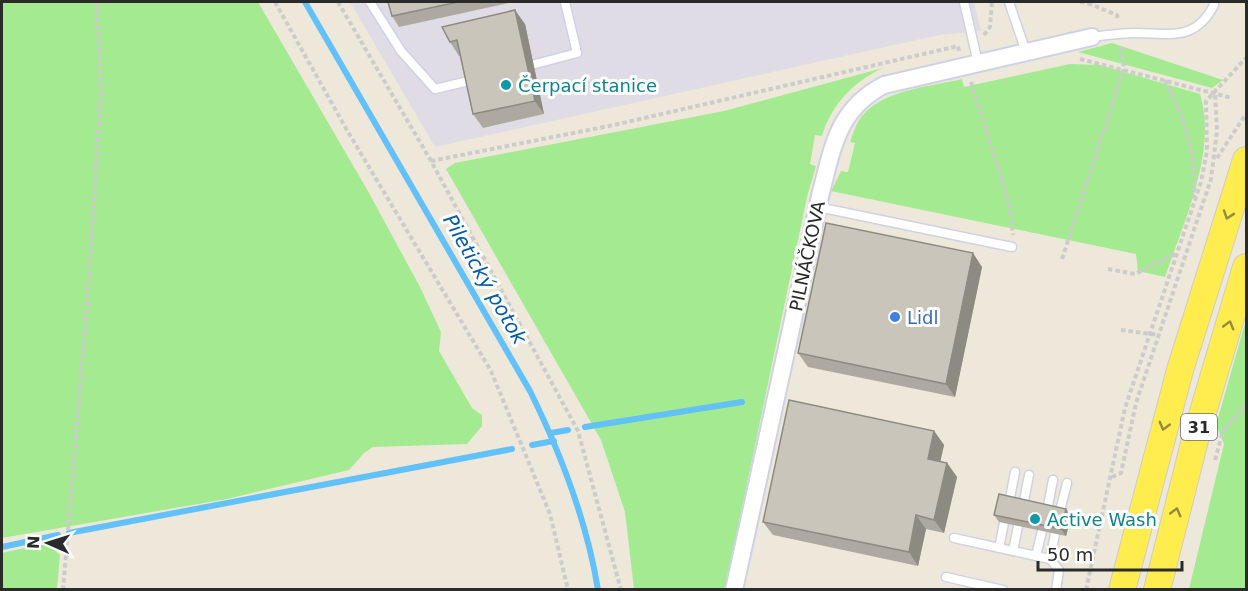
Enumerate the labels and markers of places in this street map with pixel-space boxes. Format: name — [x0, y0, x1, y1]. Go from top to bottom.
place label: Čerpací stanice — [518, 75, 657, 96]
marker: Čerpací stanice — [499, 78, 513, 92]
place label: Lidl — [907, 307, 938, 328]
marker: Lidl — [888, 310, 902, 324]
place label: Active Wash — [1047, 509, 1157, 530]
marker: Active Wash — [1028, 512, 1042, 526]

